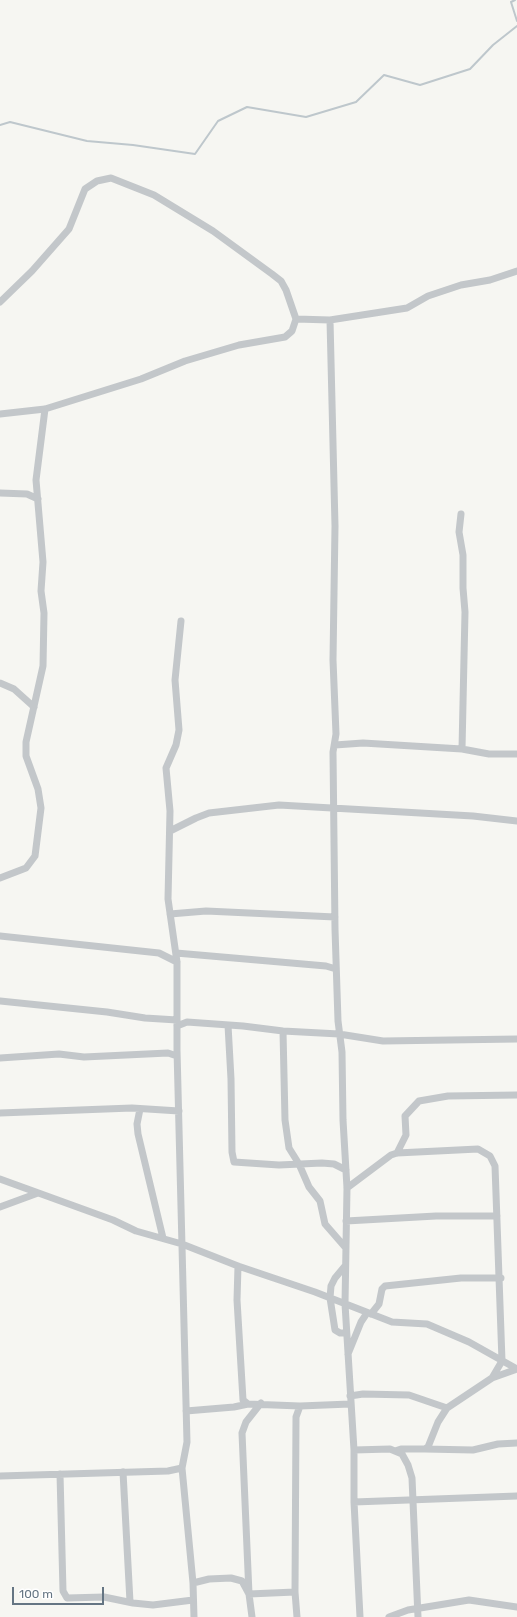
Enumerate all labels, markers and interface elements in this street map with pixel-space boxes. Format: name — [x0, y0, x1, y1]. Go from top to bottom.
scale bar — [14, 1579, 106, 1605]
text: 100 m — [19, 1587, 53, 1601]

